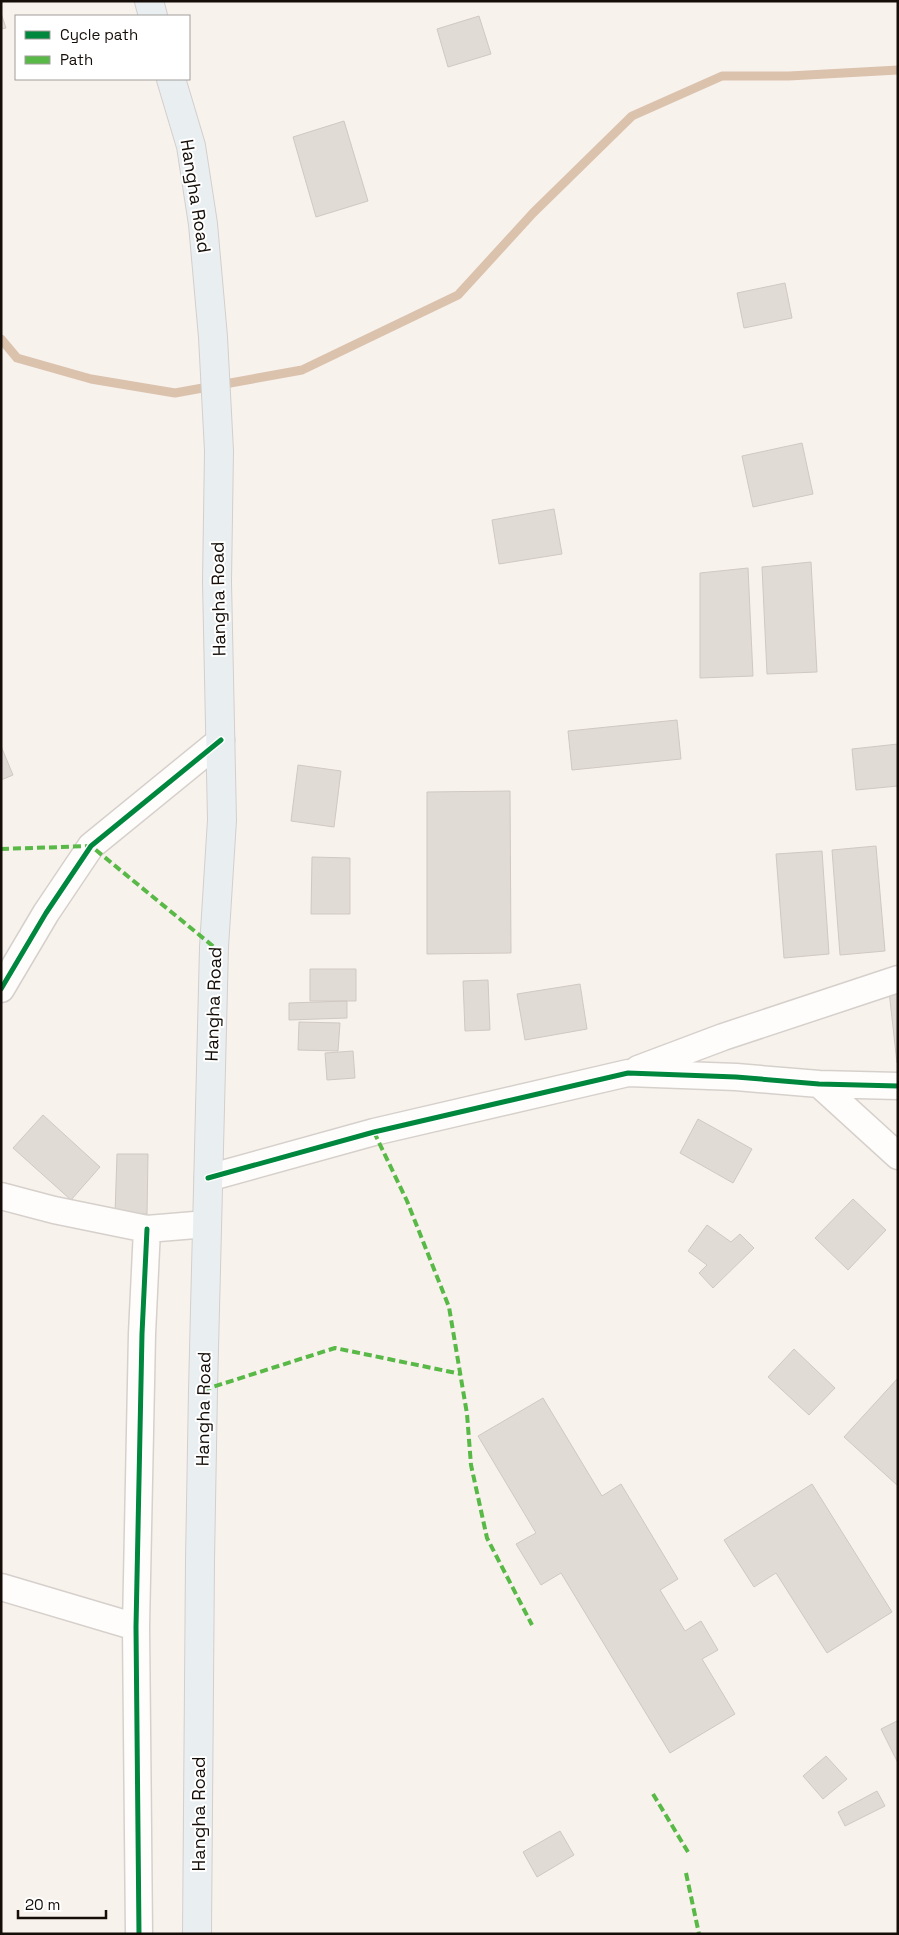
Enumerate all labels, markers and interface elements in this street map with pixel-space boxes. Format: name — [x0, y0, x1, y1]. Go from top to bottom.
legend — [15, 15, 190, 80]
text: Cycle path — [60, 25, 138, 44]
text: Path — [60, 50, 93, 69]
street label: Hangha Road — [176, 137, 216, 255]
street label: Hangha Road — [205, 541, 231, 657]
street label: Hangha Road — [200, 946, 226, 1062]
street label: Hangha Road — [190, 1351, 216, 1467]
street label: Hangha Road — [187, 1757, 210, 1871]
scale bar — [18, 1888, 105, 1920]
text: 20 m — [25, 1895, 60, 1914]

